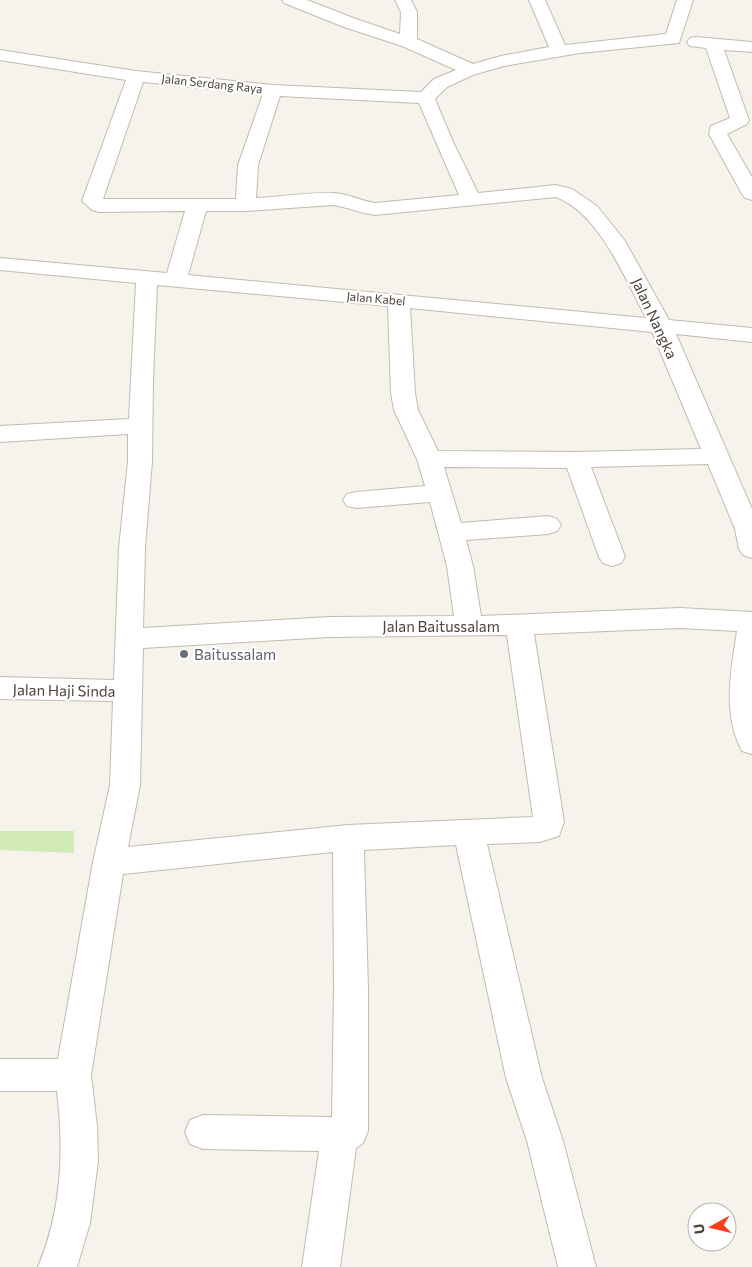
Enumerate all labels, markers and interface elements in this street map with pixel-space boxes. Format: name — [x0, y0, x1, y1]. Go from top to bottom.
street label: Jalan Serdang Raya — [161, 71, 263, 96]
street label: Jalan Nangka — [628, 275, 682, 361]
street label: Jalan Kabel — [346, 288, 406, 309]
street label: Jalan Baitussalam — [382, 617, 500, 635]
place label: Baitussalam — [194, 645, 276, 663]
marker: Baitussalam — [178, 648, 190, 660]
street label: Jalan Haji Sinda — [12, 680, 116, 700]
north arrow — [687, 1202, 737, 1252]
text: U — [690, 1223, 708, 1235]

